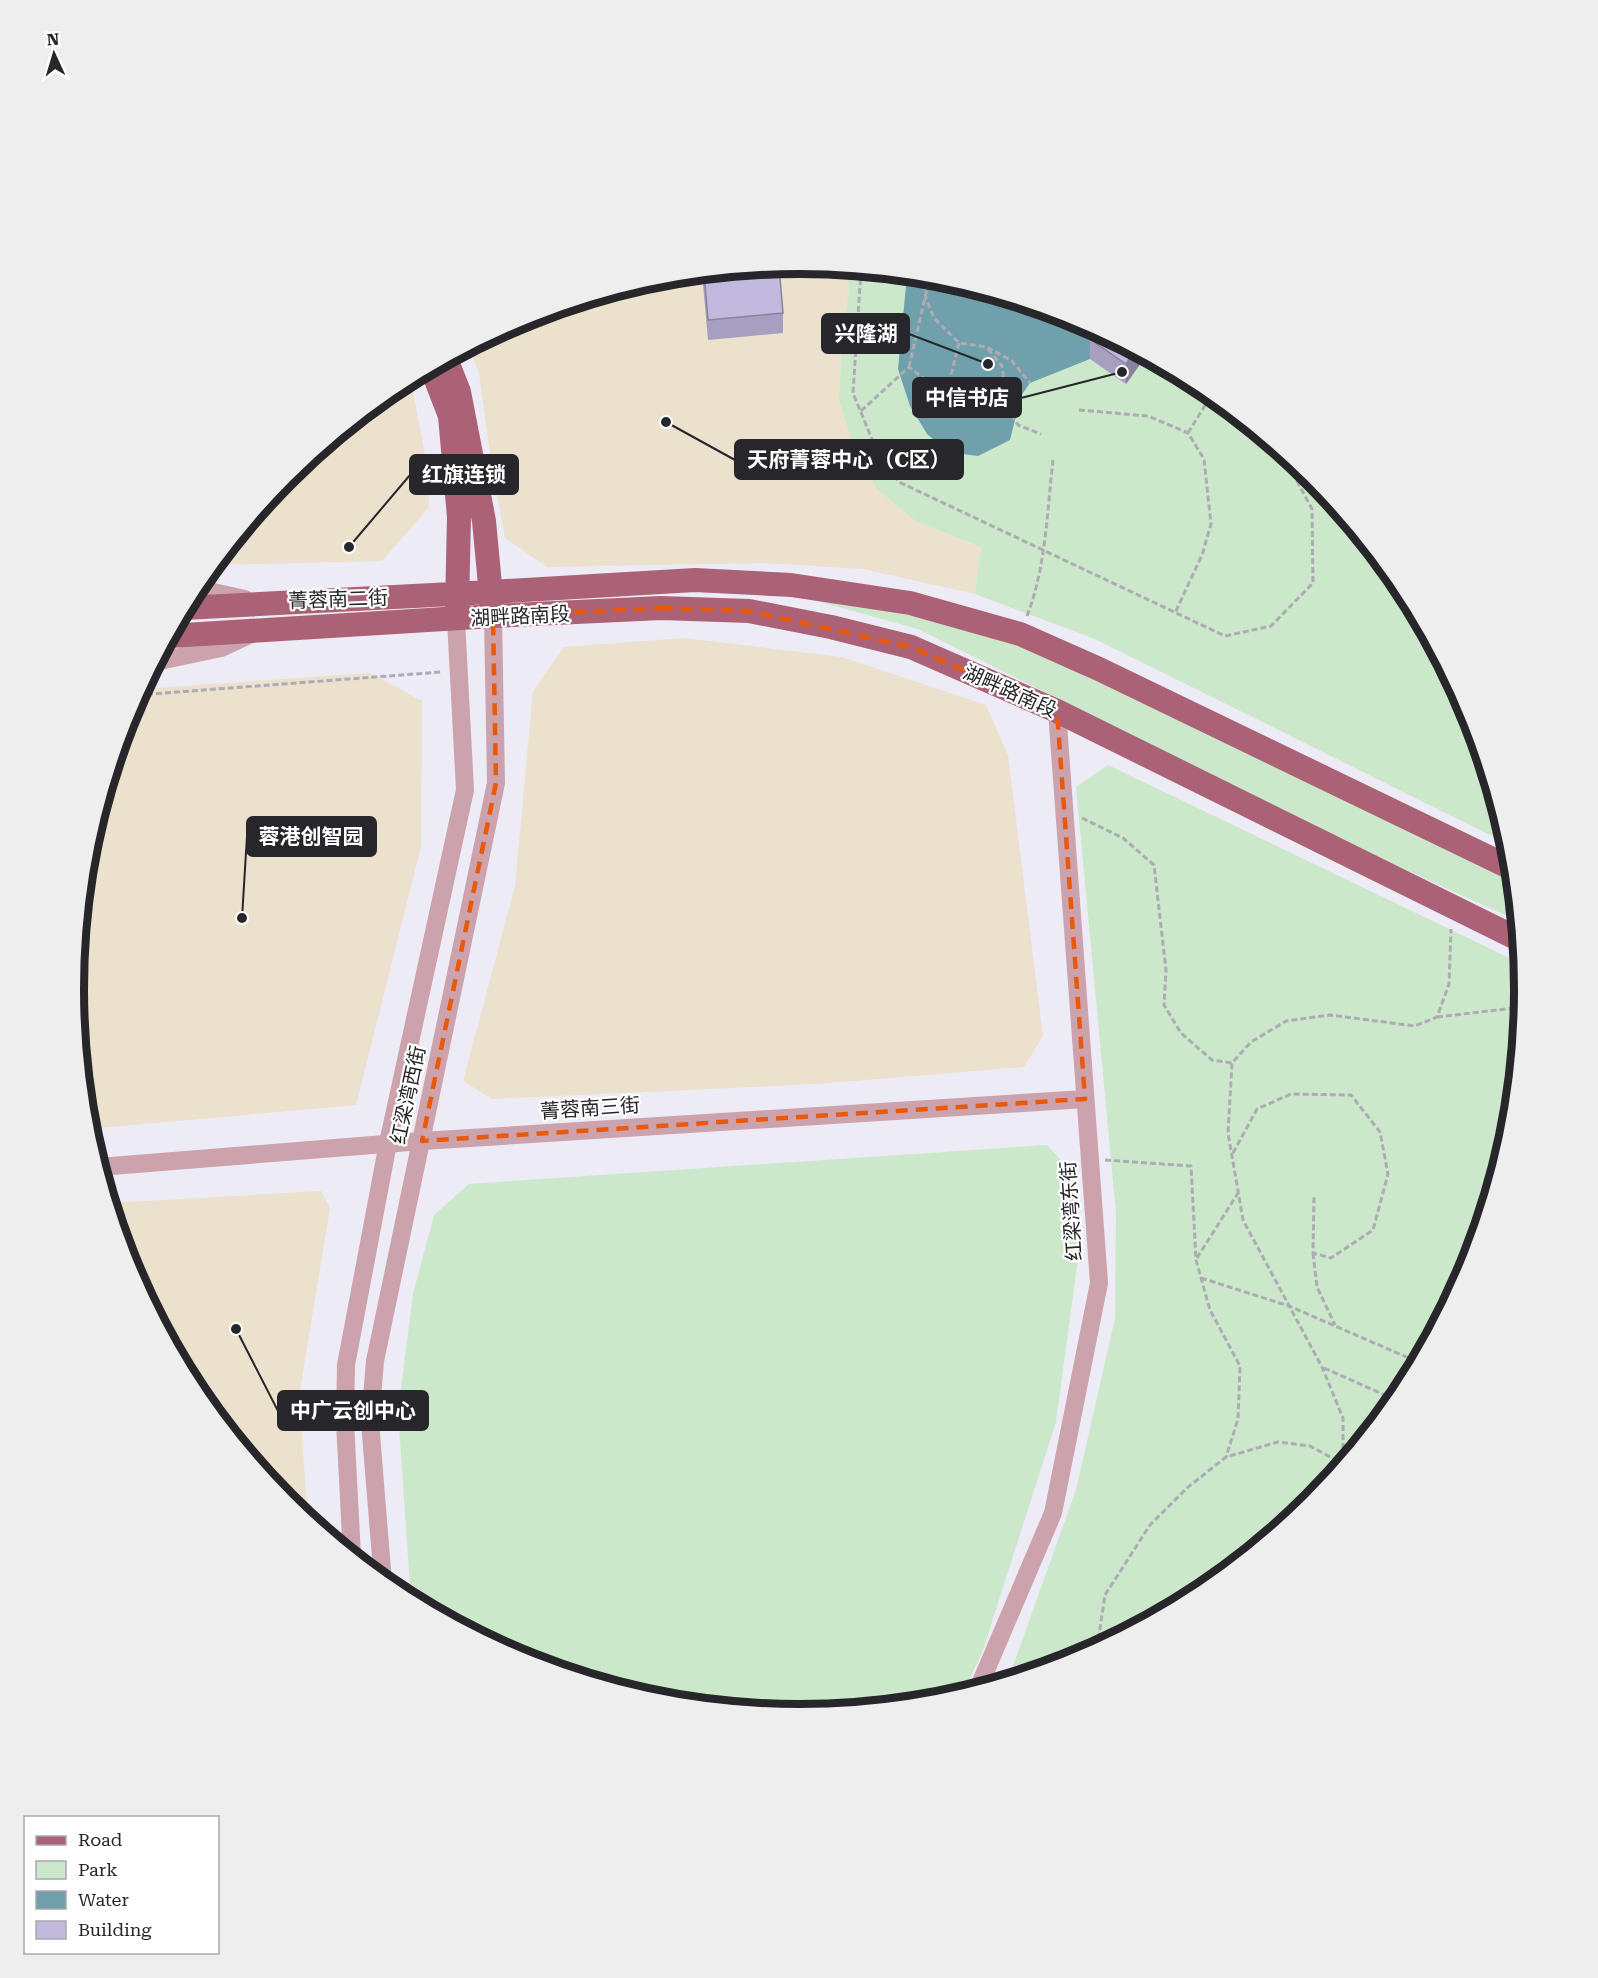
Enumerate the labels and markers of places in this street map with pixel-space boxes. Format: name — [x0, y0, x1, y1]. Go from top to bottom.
callout: 兴隆湖 — [822, 314, 909, 353]
callout: 中信书店 — [913, 378, 1021, 417]
callout: 天府菁蓉中心（C区） — [735, 440, 963, 479]
callout: 红旗连锁 — [410, 455, 518, 494]
callout: 蓉港创智园 — [247, 817, 376, 856]
callout: 中广云创中心 — [278, 1391, 428, 1430]

